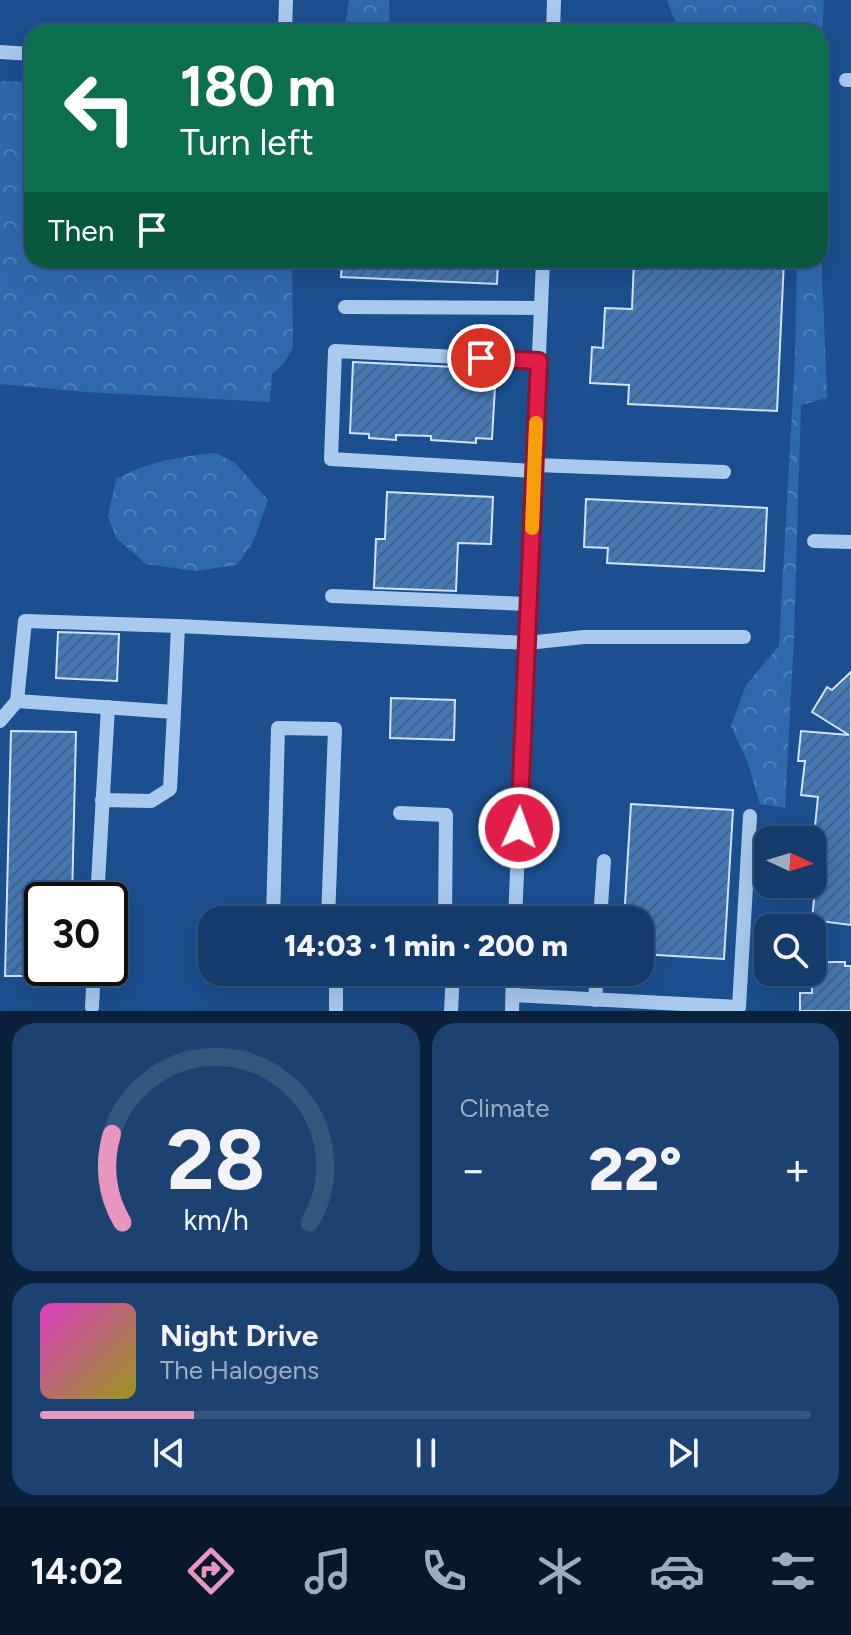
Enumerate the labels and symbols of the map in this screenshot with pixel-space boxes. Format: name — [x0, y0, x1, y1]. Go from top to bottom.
pin — [447, 324, 515, 392]
position arrow — [477, 786, 561, 870]
north arrow — [754, 826, 826, 898]
speed limit sign: 30 — [24, 882, 128, 986]

